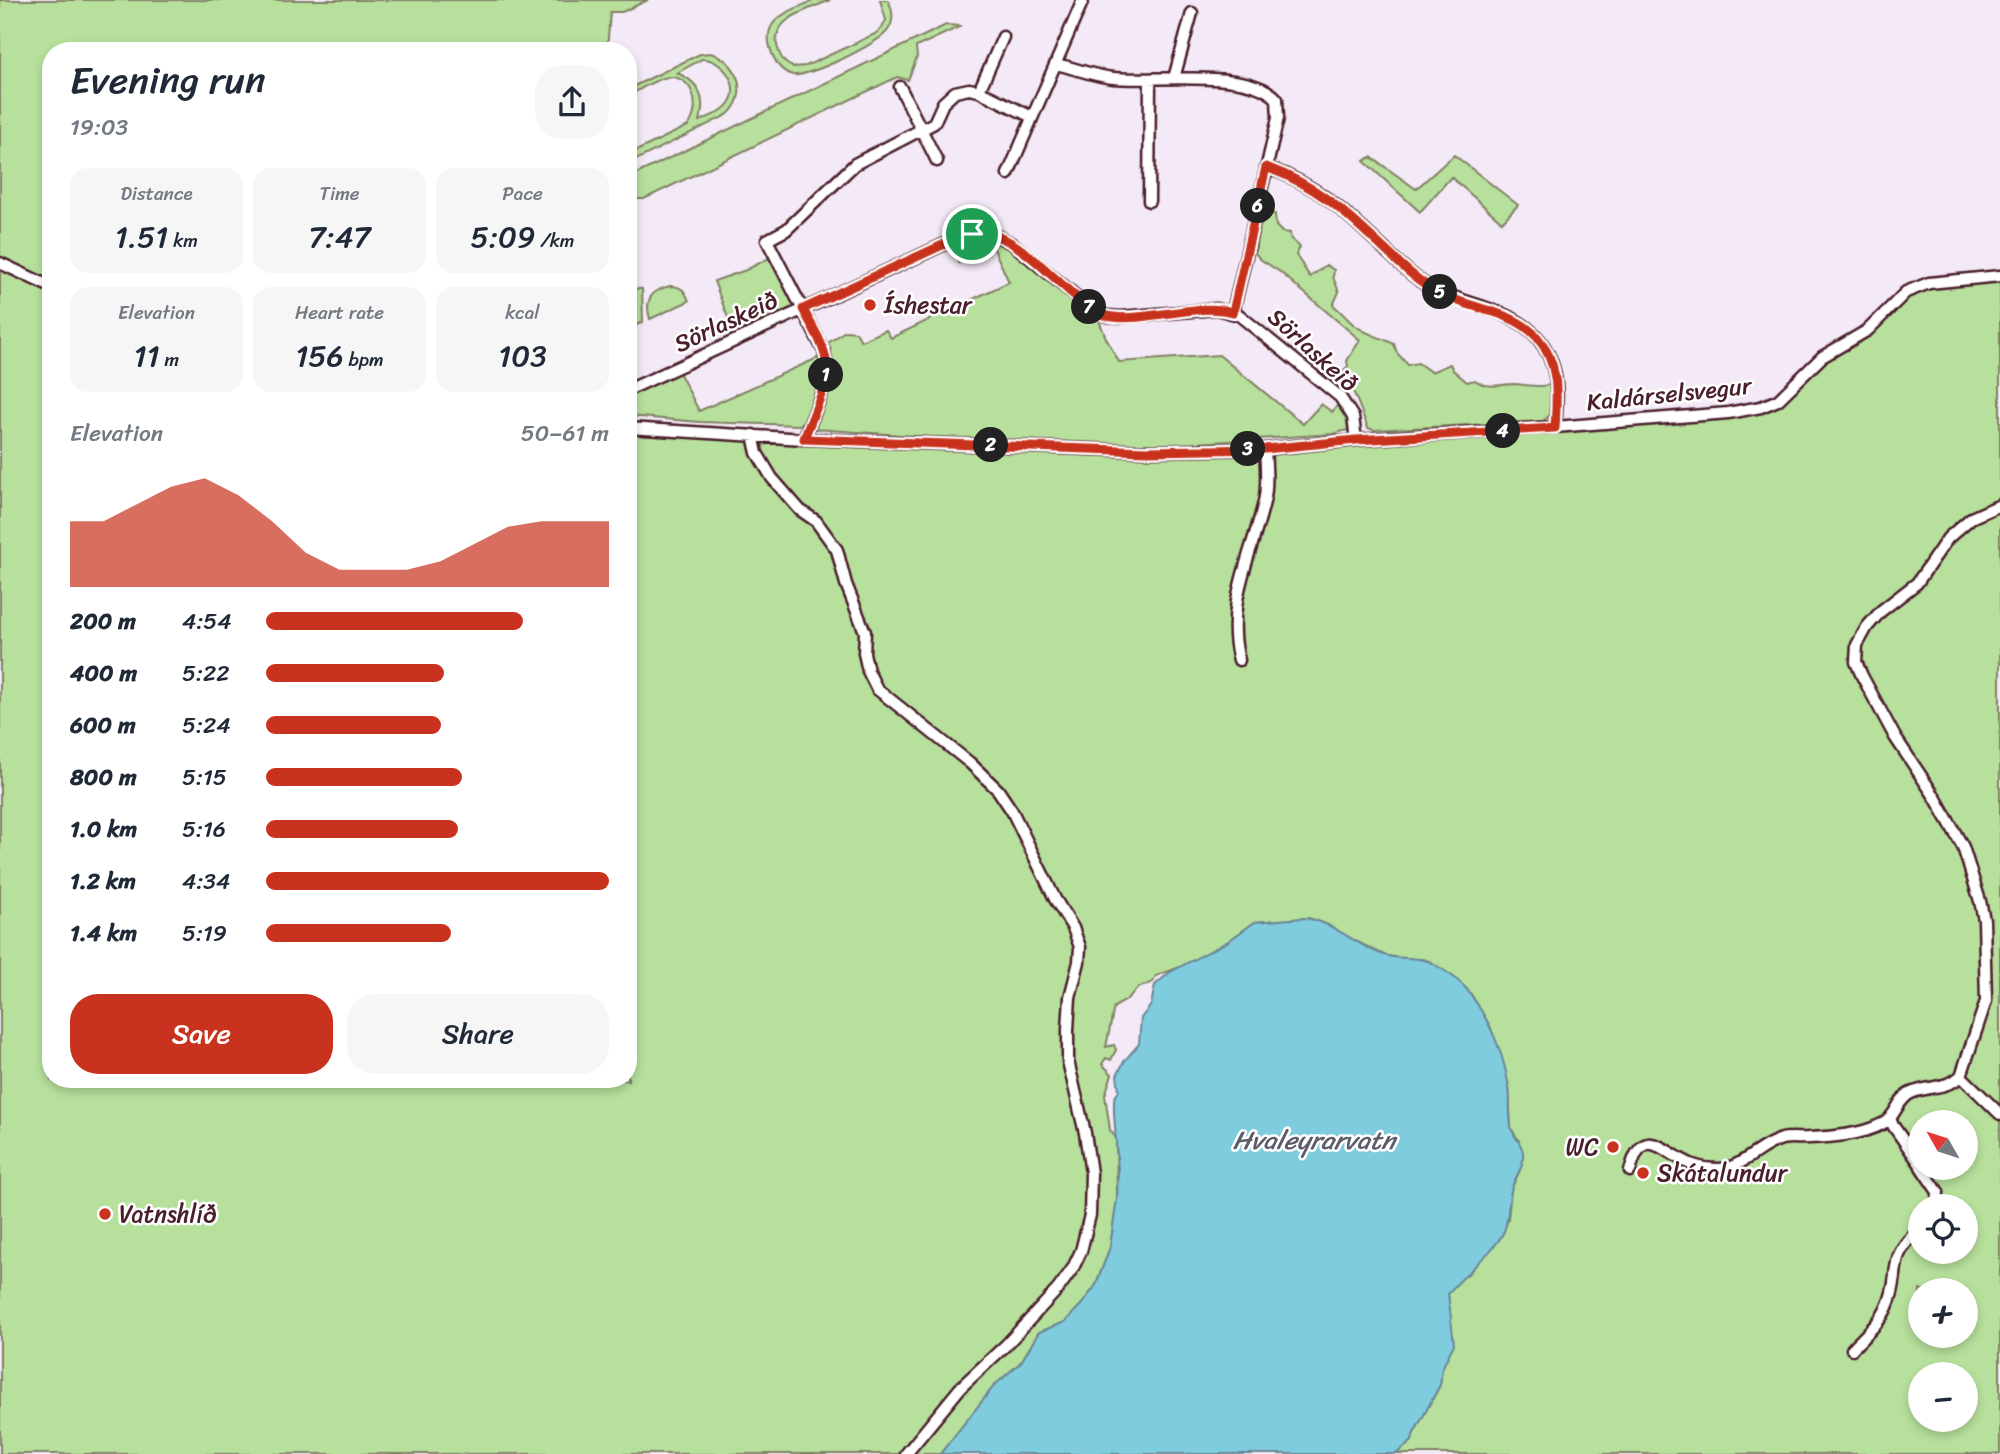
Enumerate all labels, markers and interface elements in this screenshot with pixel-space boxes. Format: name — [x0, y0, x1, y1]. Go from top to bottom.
text: Evening run — [70, 47, 266, 114]
button: share — [535, 65, 609, 139]
text: 19:03 — [70, 107, 128, 148]
text: Distance — [120, 177, 193, 210]
text: Time — [319, 177, 360, 210]
text: Pace — [502, 177, 543, 210]
pin: 6 — [1240, 188, 1276, 224]
text: 6 — [1252, 189, 1263, 222]
pin — [942, 204, 1002, 264]
text: 1.51 — [115, 210, 168, 264]
text: 7:47 — [308, 210, 371, 264]
text: 5:09 — [471, 210, 535, 264]
icon: arrive — [953, 215, 991, 253]
text: km — [168, 224, 198, 257]
text: /km — [535, 224, 574, 257]
pin: 5 — [1422, 274, 1458, 310]
text: 5 — [1434, 275, 1445, 308]
street label: Sörlaskeið — [667, 279, 785, 365]
place label: Íshestar — [883, 284, 974, 326]
pin: 7 — [1072, 290, 1106, 324]
text: 7 — [1083, 290, 1094, 323]
text: Elevation — [118, 296, 195, 329]
text: Heart rate — [295, 296, 384, 329]
text: kcal — [505, 296, 540, 329]
marker: Íshestar — [862, 297, 878, 313]
street label: Sörlaskeið — [1258, 297, 1369, 403]
text: 11 — [134, 329, 160, 383]
text: 156 — [295, 329, 344, 383]
text: 103 — [498, 329, 547, 383]
text: m — [160, 343, 179, 376]
text: bpm — [344, 343, 384, 376]
pin: 1 — [808, 358, 844, 392]
text: 1 — [821, 358, 830, 391]
street label: Kaldárselsvegur — [1584, 364, 1755, 424]
text: Elevation — [70, 413, 163, 454]
text: 50–61 m — [521, 413, 609, 454]
pin: 4 — [1486, 414, 1520, 448]
text: 4 — [1497, 414, 1508, 447]
pin: 2 — [974, 428, 1009, 462]
text: 2 — [985, 428, 996, 461]
pin: 3 — [1230, 432, 1266, 466]
text: 3 — [1242, 432, 1253, 465]
text: 200 m — [70, 601, 136, 642]
text: 4:54 — [182, 601, 232, 642]
text: 400 m — [70, 653, 137, 694]
text: 5:22 — [182, 653, 230, 694]
text: 600 m — [70, 705, 136, 746]
text: 5:24 — [182, 705, 231, 746]
text: 800 m — [70, 757, 137, 798]
text: 5:15 — [182, 757, 227, 798]
text: 1.0 km — [70, 809, 137, 850]
text: 5:16 — [182, 809, 226, 850]
text: 1.2 km — [70, 861, 136, 902]
text: 4:34 — [182, 861, 230, 902]
text: 1.4 km — [70, 913, 137, 954]
text: 5:19 — [182, 913, 227, 954]
button: Save — [70, 994, 333, 1074]
button: Share — [347, 994, 609, 1074]
north arrow — [1908, 1110, 1978, 1180]
map controls — [1908, 1110, 1978, 1432]
water label: Hvaleyrarvatn — [1233, 1117, 1398, 1163]
place label: WC — [1566, 1126, 1599, 1168]
marker: WC — [1605, 1139, 1621, 1155]
place label: Skátalundur — [1657, 1152, 1789, 1194]
marker: Skátalundur — [1635, 1165, 1651, 1181]
place label: Vatnshlíð — [119, 1193, 217, 1235]
button: locate — [1908, 1194, 1978, 1264]
marker: Vatnshlíð — [97, 1206, 113, 1222]
button: + — [1908, 1278, 1978, 1348]
button: − — [1908, 1362, 1978, 1432]

